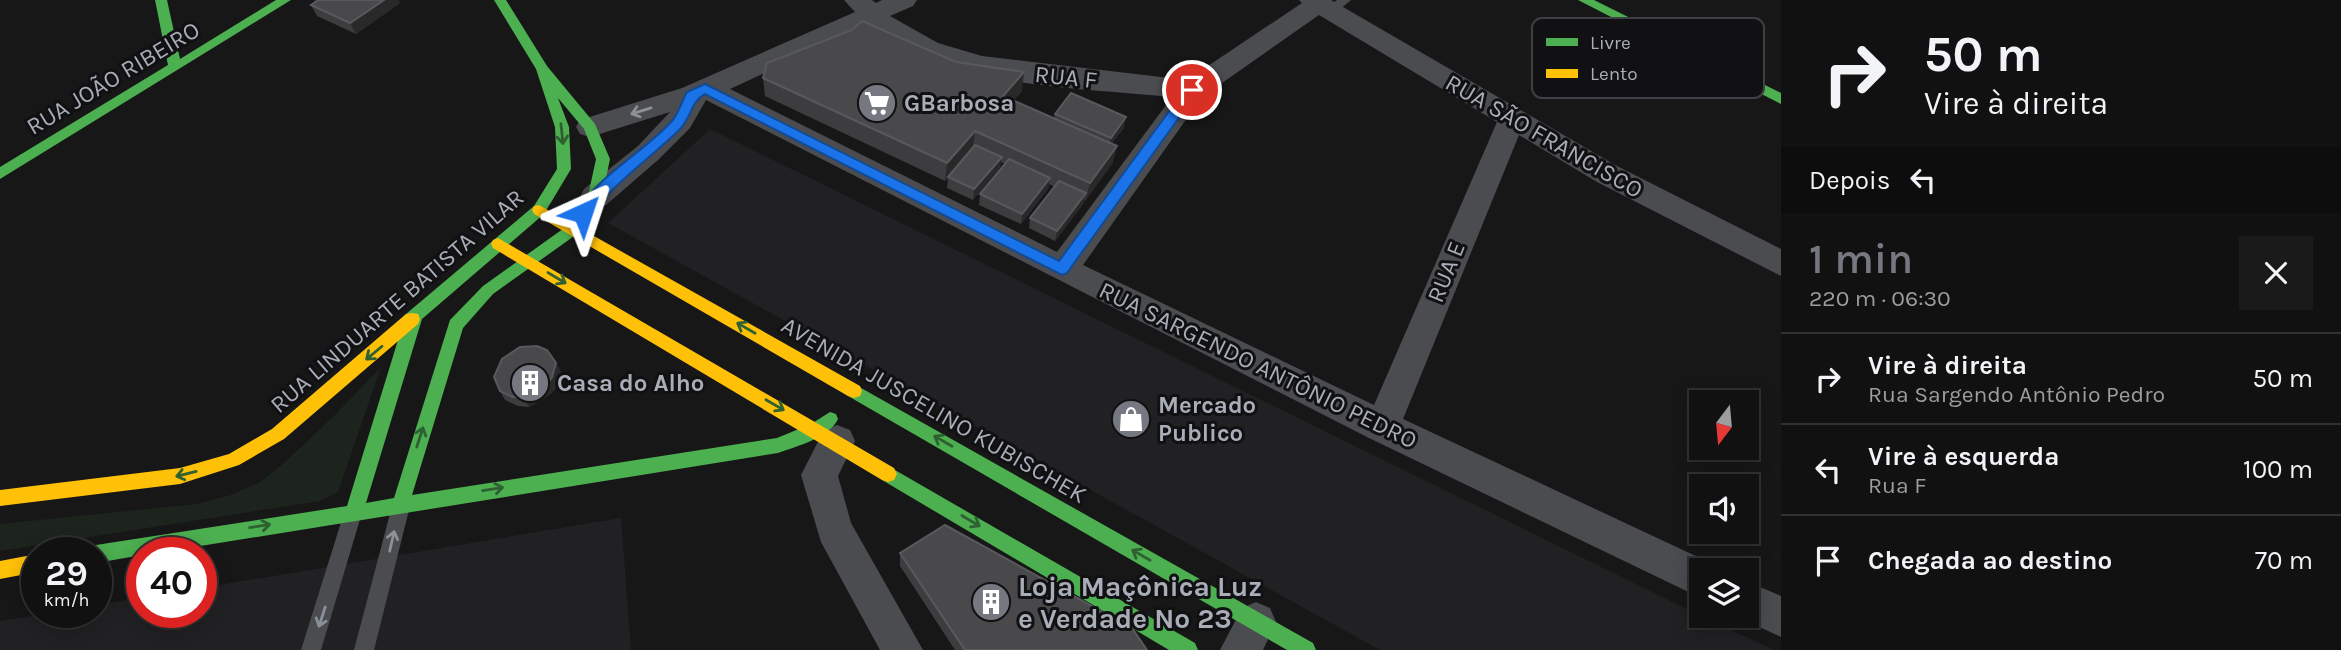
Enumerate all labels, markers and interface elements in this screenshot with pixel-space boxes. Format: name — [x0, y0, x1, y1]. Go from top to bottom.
street label: RUA JOÃO RIBEIRO — [21, 15, 205, 141]
legend — [1532, 18, 1764, 98]
text: 50 m — [1924, 26, 2042, 83]
icon: right — [1809, 28, 1900, 119]
text: Livre — [1590, 32, 1631, 54]
street label: RUA F — [1033, 60, 1099, 94]
pin — [1162, 60, 1222, 120]
text: Lento — [1590, 63, 1638, 85]
street label: RUA SÃO FRANCISCO — [1440, 68, 1648, 204]
icon: arrive — [1173, 71, 1211, 109]
supermarket icon: GBarbosa — [856, 82, 898, 124]
text: Vire à direita — [1924, 85, 2108, 122]
place label: GBarbosa — [904, 89, 1014, 117]
one-way arrow — [630, 105, 652, 118]
one-way arrow — [556, 122, 569, 145]
icon: left — [1904, 161, 1942, 199]
text: Depois — [1809, 165, 1890, 196]
position arrow — [546, 176, 620, 250]
street label: RUA LINDUARTE BATISTA VILAR — [264, 183, 530, 419]
text: 1 min — [1809, 234, 1913, 284]
button: close — [2239, 236, 2313, 310]
street label: RUA E — [1421, 237, 1471, 307]
one-way arrow — [547, 271, 567, 285]
street label: RUA SARGENDO ANTÔNIO PEDRO — [1095, 275, 1422, 454]
text: 220 m · 06:30 — [1809, 285, 1951, 312]
street label: AVENIDA JUSCELINO KUBISCHEK — [777, 311, 1092, 509]
one-way arrow — [736, 321, 757, 334]
one-way arrow — [366, 345, 384, 361]
text: Vire à direita — [1868, 350, 2027, 381]
icon: right — [1809, 360, 1847, 398]
building icon: Casa do Alho — [509, 362, 551, 404]
text: 50 m — [2252, 363, 2313, 394]
place label: Casa do Alho — [557, 369, 704, 397]
text: Rua Sargendo Antônio Pedro — [1868, 381, 2165, 408]
north arrow — [1689, 390, 1759, 460]
map controls — [1689, 390, 1759, 628]
place label: Mercado Publico — [1158, 391, 1256, 447]
one-way arrow — [764, 398, 784, 412]
shop icon: Mercado Publico — [1110, 398, 1152, 440]
one-way arrow — [415, 427, 427, 449]
one-way arrow — [934, 434, 954, 448]
text: Vire à esquerda — [1868, 441, 2059, 472]
icon: left — [1809, 451, 1847, 489]
text: 100 m — [2243, 454, 2313, 485]
one-way arrow — [175, 468, 197, 481]
text: Rua F — [1868, 472, 1926, 499]
button: sound — [1689, 474, 1759, 544]
one-way arrow — [481, 482, 504, 495]
one-way arrow — [960, 514, 980, 528]
one-way arrow — [248, 519, 271, 532]
one-way arrow — [387, 531, 400, 553]
speed limit sign: 40 — [126, 537, 217, 628]
icon: arrive — [1809, 542, 1847, 580]
text: Chegada ao destino — [1868, 545, 2112, 576]
text: 70 m — [2255, 545, 2313, 576]
one-way arrow — [1131, 548, 1151, 562]
text: 29 — [45, 553, 88, 594]
button: layers — [1689, 558, 1759, 628]
place label: Loja Maçônica Luz e Verdade Nº 23 — [1018, 570, 1262, 635]
building icon: Loja Maçônica Luz e Verdade Nº 23 — [970, 581, 1012, 623]
text: km/h — [44, 589, 89, 611]
one-way arrow — [315, 606, 327, 628]

